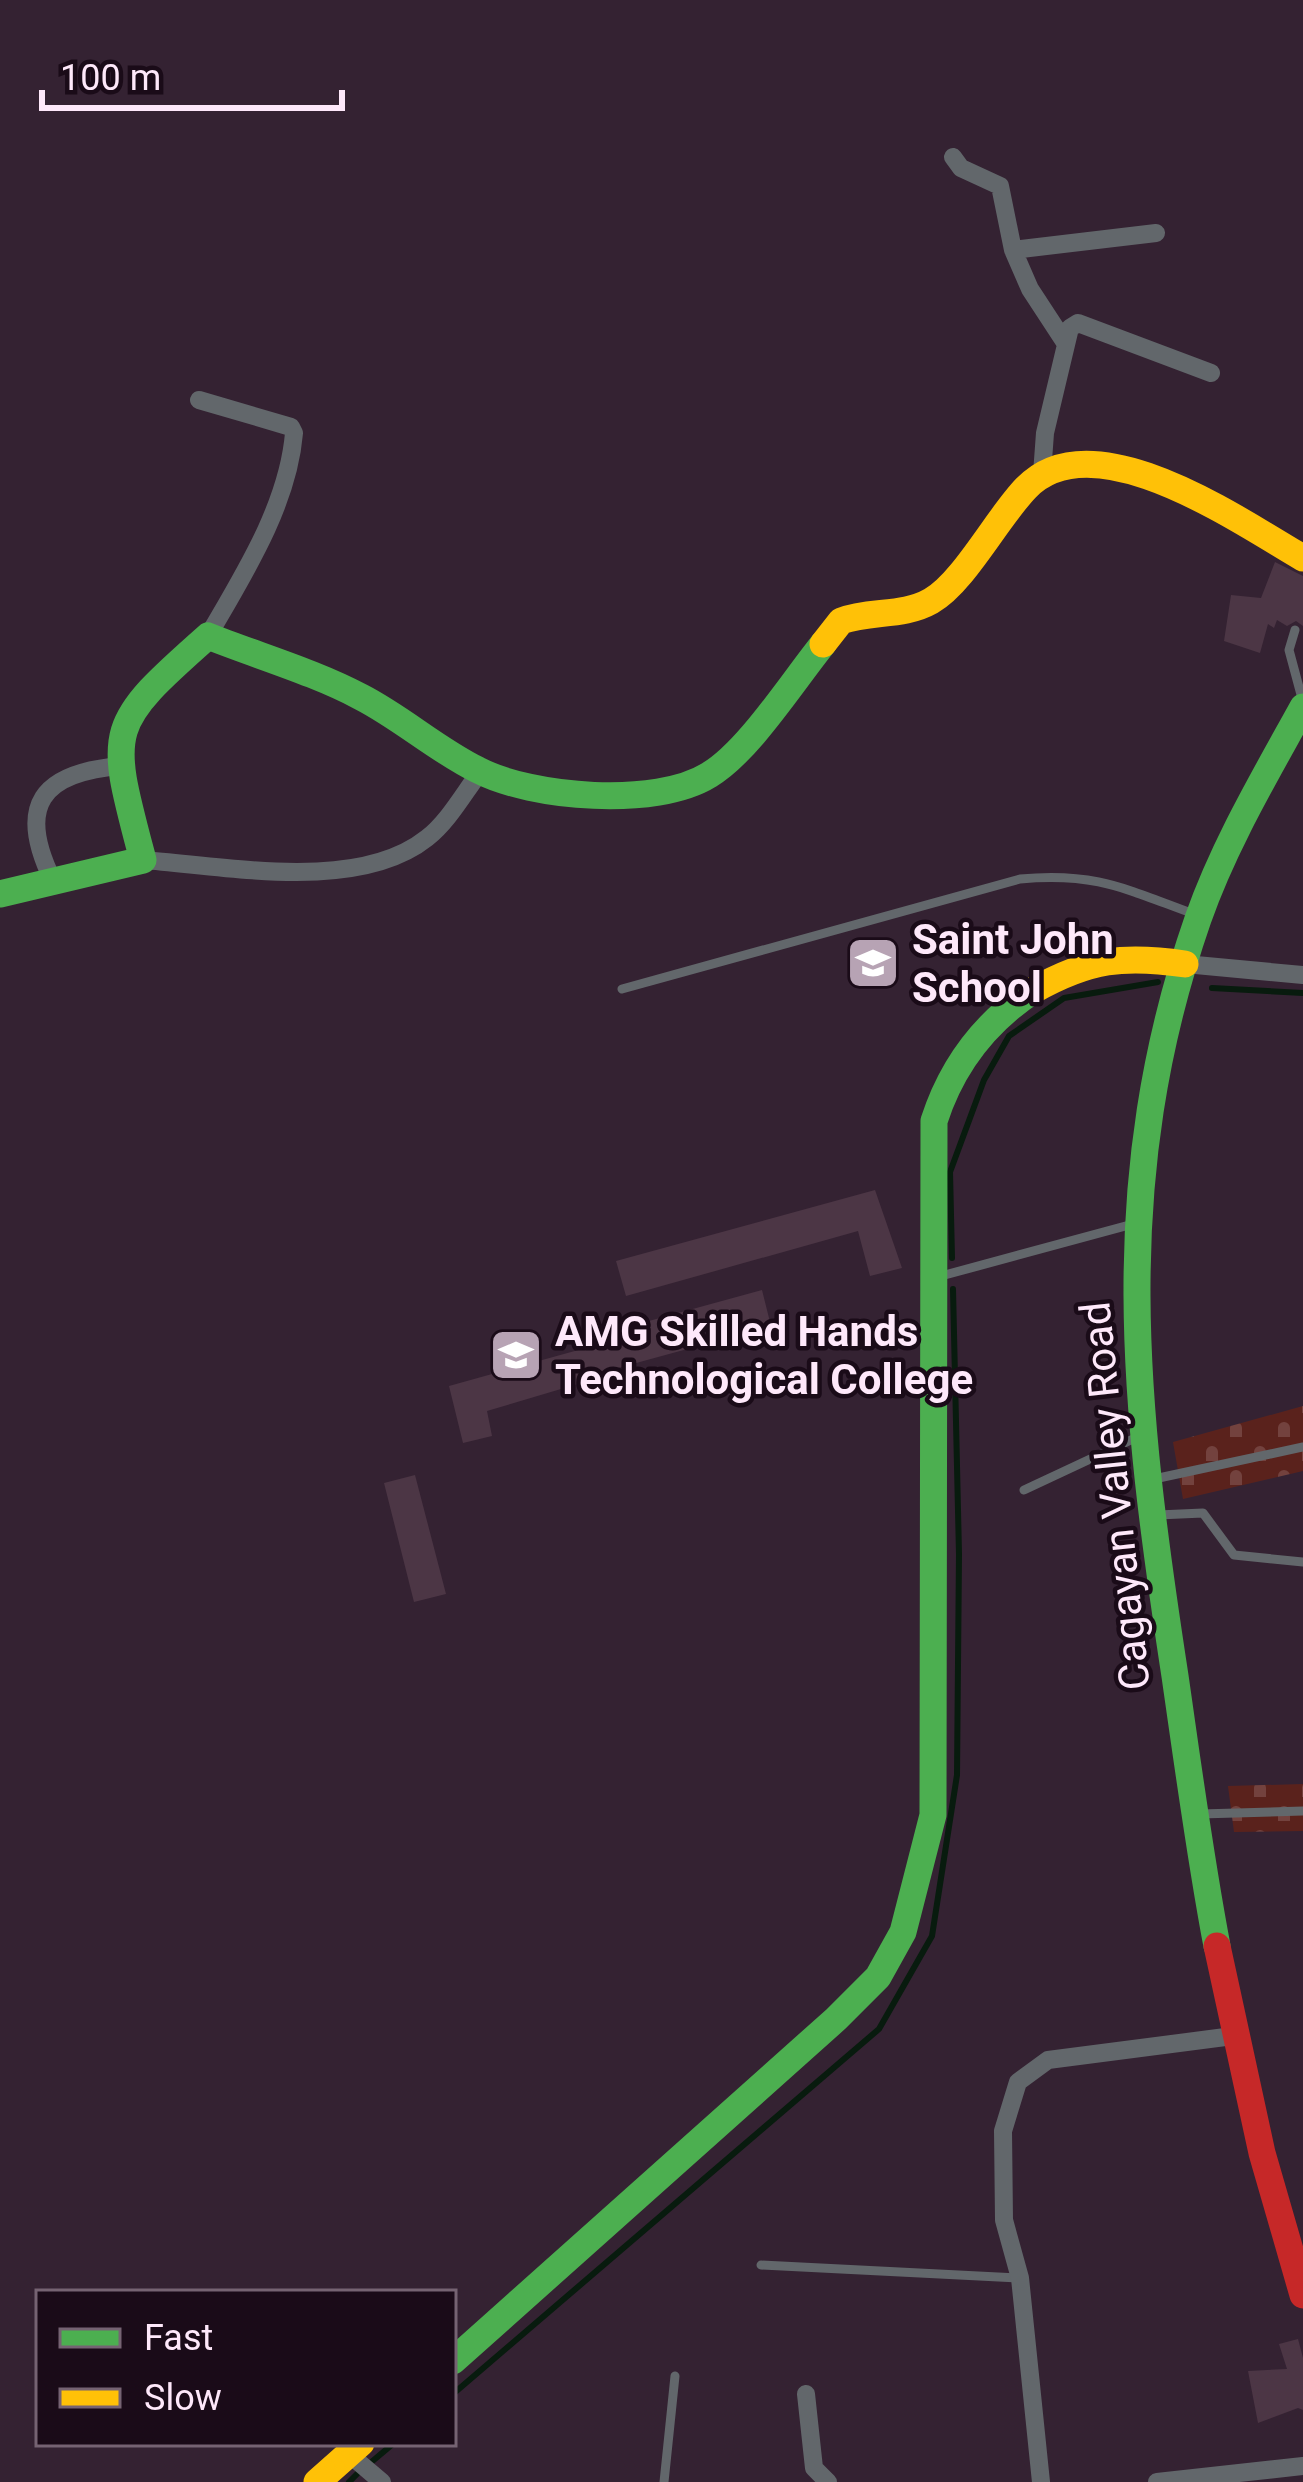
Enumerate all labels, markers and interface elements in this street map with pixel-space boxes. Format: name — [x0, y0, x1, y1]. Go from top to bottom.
scale bar — [42, 36, 342, 110]
text: 100 m — [60, 57, 161, 99]
place label: Saint John School — [912, 915, 1114, 1012]
school or university icon: Saint John School — [845, 935, 901, 991]
street label: Cagayan Valley Road — [1070, 1299, 1160, 1693]
place label: AMG Skilled Hands Technological College — [555, 1307, 973, 1404]
school or university icon: AMG Skilled Hands Technological College — [488, 1327, 544, 1383]
legend — [36, 2290, 456, 2446]
text: Fast — [144, 2317, 213, 2359]
text: Slow — [144, 2377, 222, 2419]

